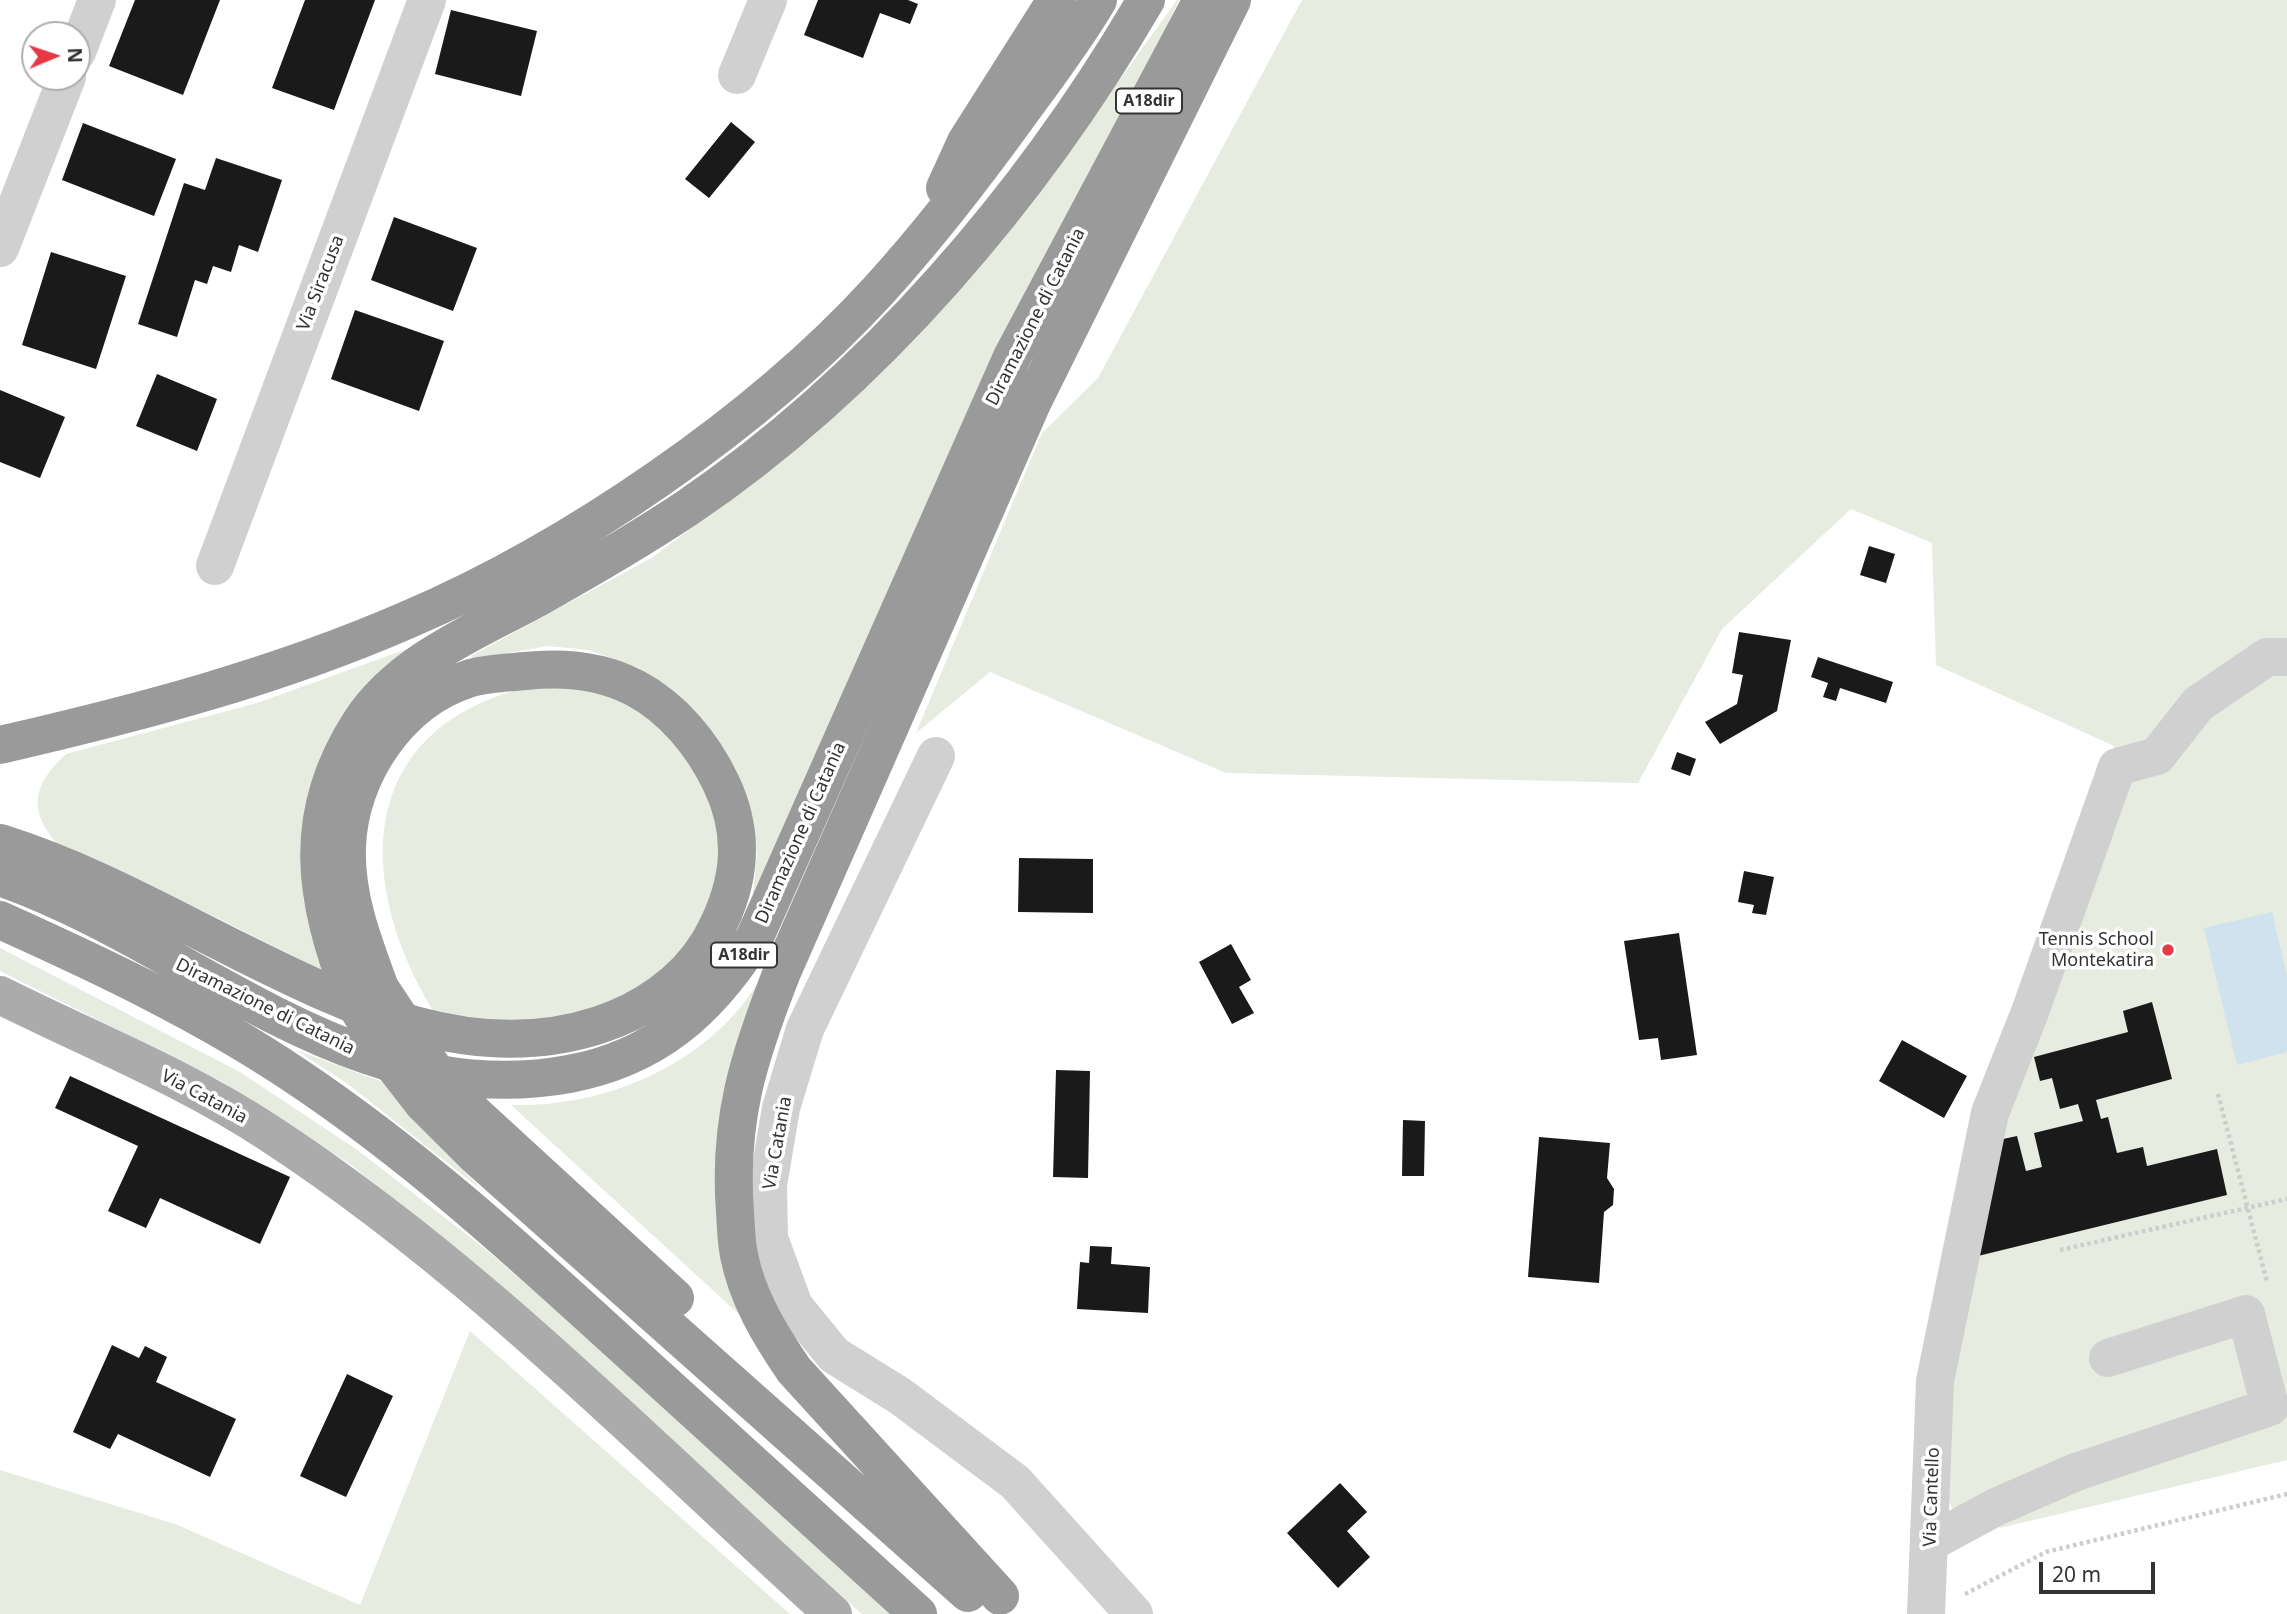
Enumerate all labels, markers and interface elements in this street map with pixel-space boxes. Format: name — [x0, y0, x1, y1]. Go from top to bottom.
north arrow — [21, 21, 91, 91]
text: N — [62, 47, 88, 64]
road number: A18dir — [1116, 88, 1182, 114]
street label: Diramazione di Catania — [982, 225, 1090, 409]
street label: Via Siracusa — [293, 232, 349, 334]
street label: Diramazione di Catania — [751, 739, 851, 927]
place label: Tennis School Montekatira — [2039, 929, 2154, 972]
road number: A18dir — [711, 942, 777, 967]
marker: Tennis School Montekatira — [2160, 942, 2176, 958]
street label: Diramazione di Catania — [172, 954, 358, 1060]
street label: Via Catania — [157, 1065, 251, 1129]
street label: Via Catania — [759, 1095, 797, 1191]
street label: Via Cantello — [1919, 1447, 1945, 1547]
scale bar — [2042, 1548, 2158, 1592]
text: 20 m — [2052, 1560, 2101, 1588]

